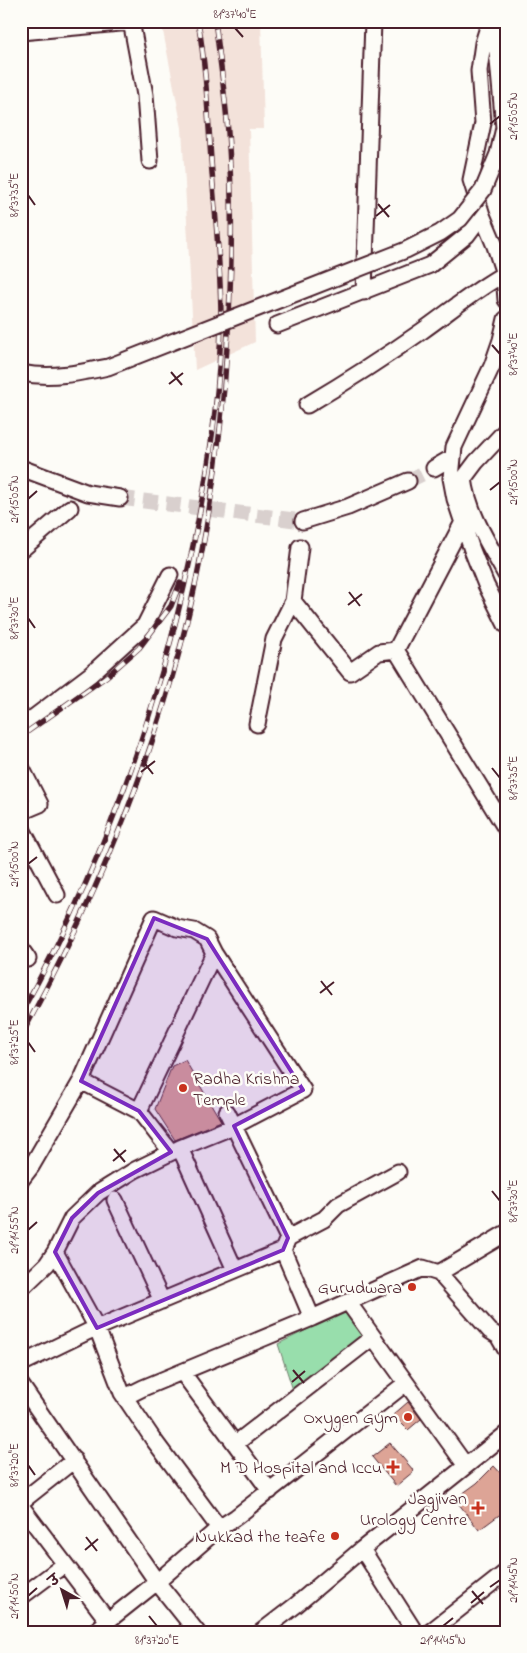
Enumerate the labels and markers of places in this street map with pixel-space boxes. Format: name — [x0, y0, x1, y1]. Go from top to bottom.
place label: Radha Krishna Temple — [193, 1067, 299, 1114]
marker: Radha Krishna Temple — [177, 1082, 189, 1094]
place label: Gurudwara — [318, 1276, 402, 1302]
marker: Gurudwara — [406, 1281, 418, 1293]
place label: Oxygen Gym — [303, 1406, 398, 1433]
marker: Oxygen Gym — [402, 1411, 414, 1423]
place label: M D Hospital and Iccu — [220, 1456, 382, 1482]
marker: M D Hospital and Iccu — [386, 1460, 400, 1474]
place label: Jagjivan Urology Centre — [360, 1487, 468, 1535]
marker: Jagjivan Urology Centre — [471, 1501, 485, 1515]
place label: Nukkad the teafe — [195, 1525, 326, 1551]
marker: Nukkad the teafe — [329, 1530, 341, 1542]

